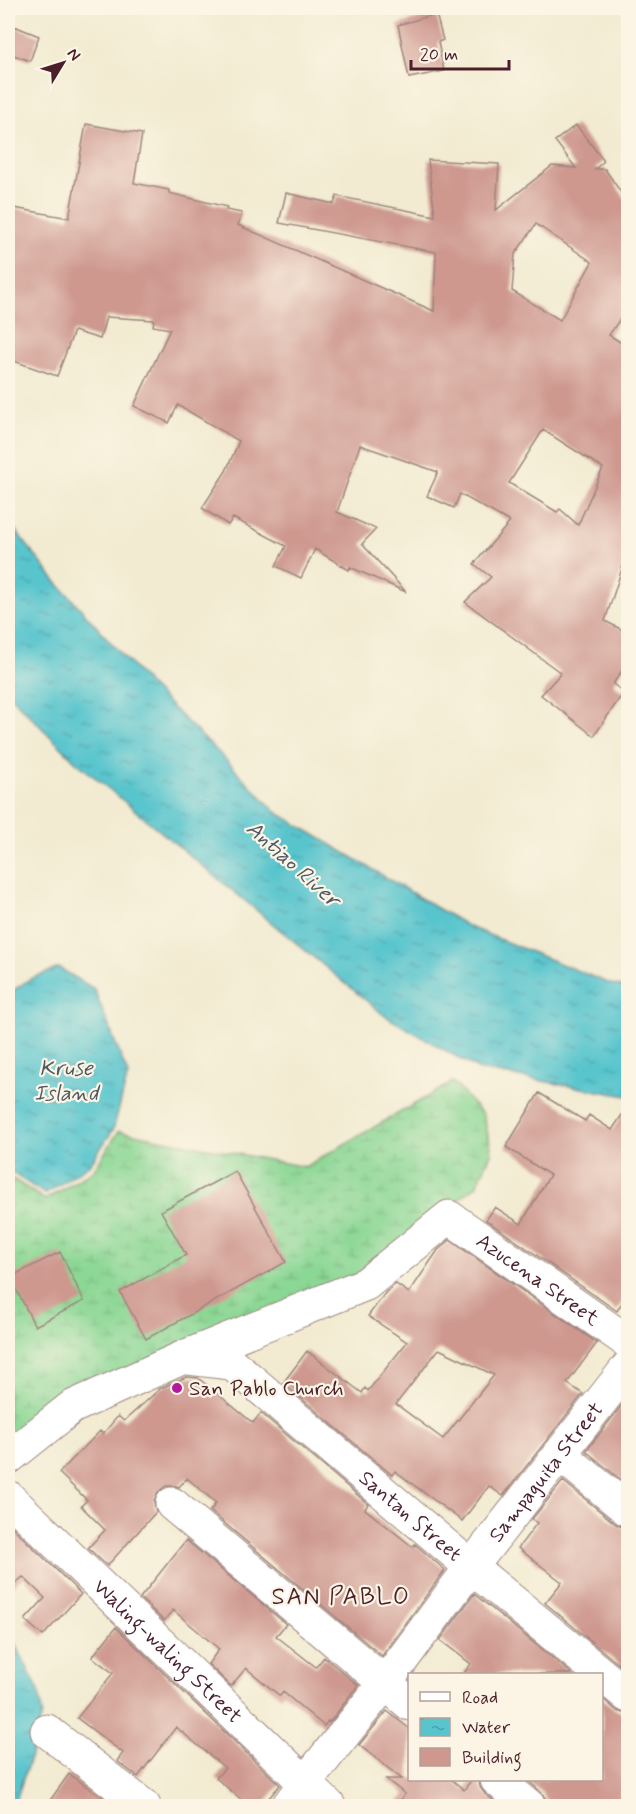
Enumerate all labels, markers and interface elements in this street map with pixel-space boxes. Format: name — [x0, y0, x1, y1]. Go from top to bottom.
north arrow — [33, 33, 93, 93]
scale bar — [411, 33, 508, 71]
text: 20 m — [420, 43, 458, 67]
text: N — [62, 44, 85, 65]
water label: Antiao River — [240, 815, 347, 916]
water label: Kruse Island — [34, 1055, 101, 1108]
street label: Azucena Street — [470, 1227, 605, 1333]
place label: San Pablo Church — [189, 1375, 344, 1403]
marker: San Pablo Church — [170, 1381, 184, 1395]
street label: Sampaguita Street — [483, 1397, 610, 1548]
street label: Santan Street — [353, 1465, 467, 1568]
street label: Waling-waling Street — [87, 1573, 248, 1730]
district label: SAN PABLO — [272, 1582, 410, 1613]
legend — [408, 1673, 603, 1781]
text: Road — [462, 1686, 498, 1710]
text: Water — [462, 1716, 511, 1740]
text: Building — [462, 1746, 522, 1772]

